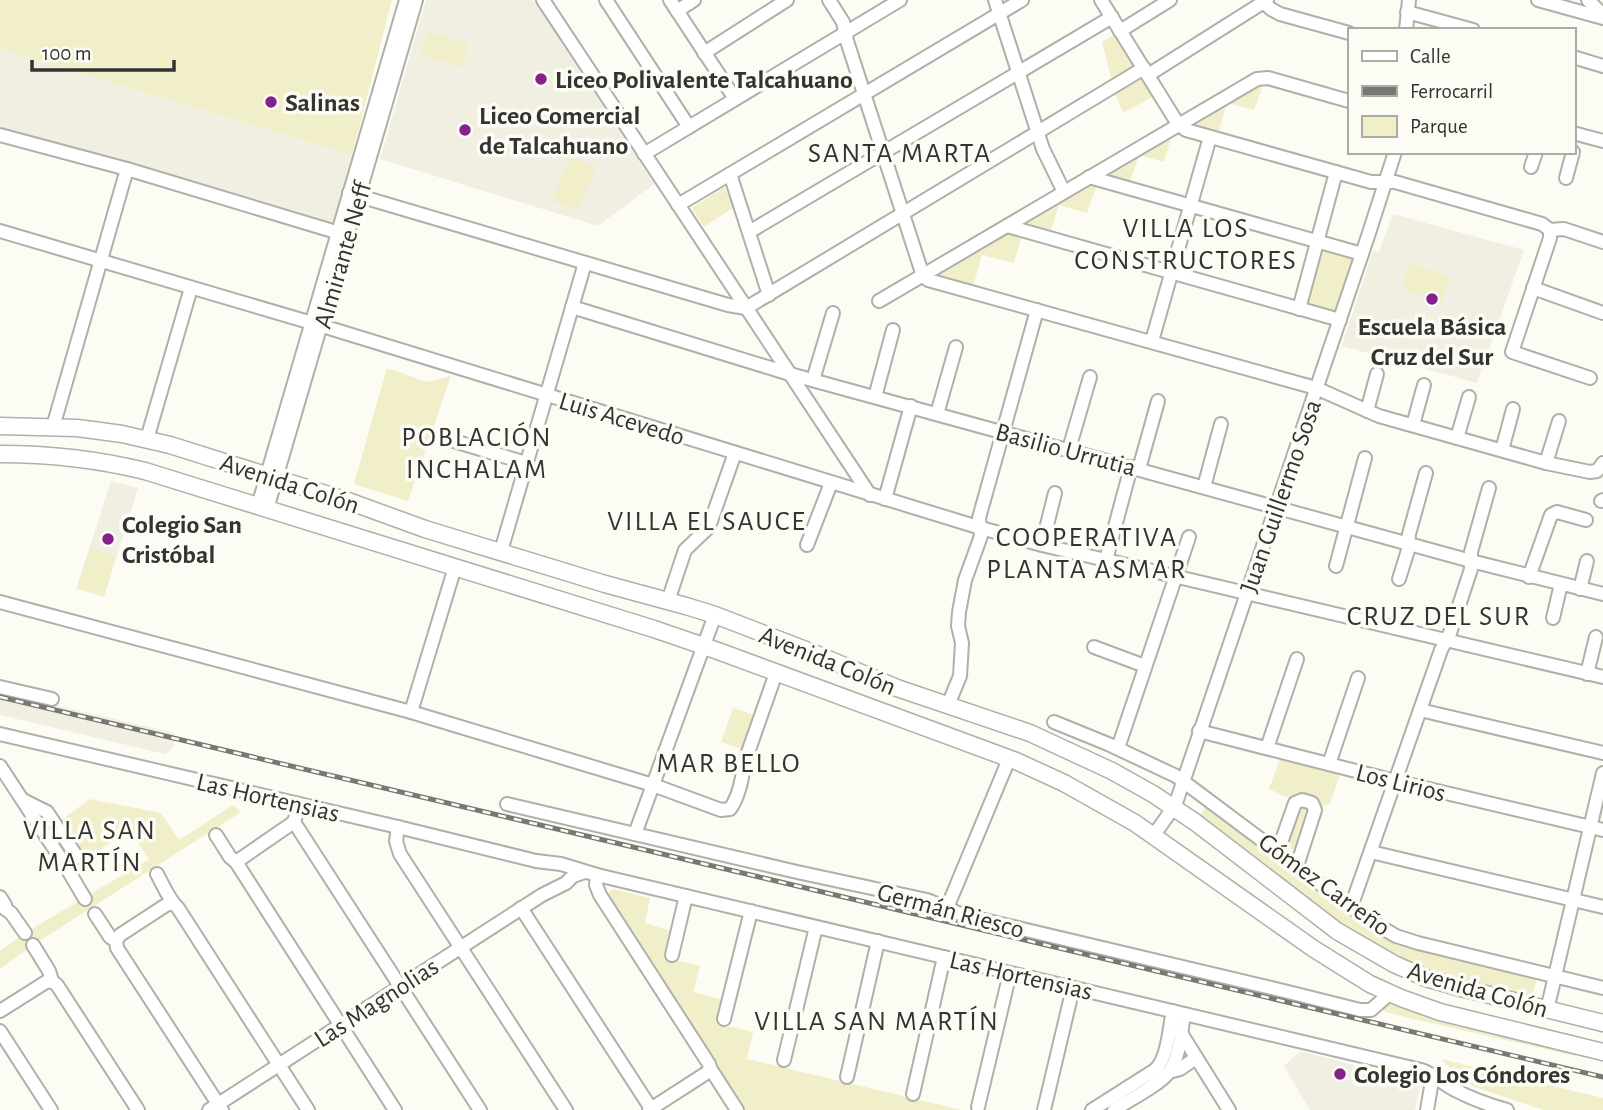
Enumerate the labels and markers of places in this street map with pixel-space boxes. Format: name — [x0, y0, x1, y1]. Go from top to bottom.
place label: Liceo Polivalente Talcahuano — [555, 67, 853, 93]
marker: Liceo Polivalente Talcahuano — [533, 71, 549, 87]
place label: Salinas — [285, 90, 360, 116]
marker: Salinas — [263, 94, 279, 110]
place label: Liceo Comercial de Talcahuano — [479, 103, 640, 159]
marker: Liceo Comercial de Talcahuano — [457, 122, 473, 138]
marker: Escuela Básica Cruz del Sur — [1424, 291, 1440, 307]
place label: Escuela Básica Cruz del Sur — [1358, 314, 1506, 370]
place label: Colegio San Cristóbal — [122, 512, 242, 568]
marker: Colegio San Cristóbal — [100, 531, 116, 547]
place label: Colegio Los Cóndores — [1354, 1062, 1570, 1088]
marker: Colegio Los Cóndores — [1332, 1066, 1348, 1082]

